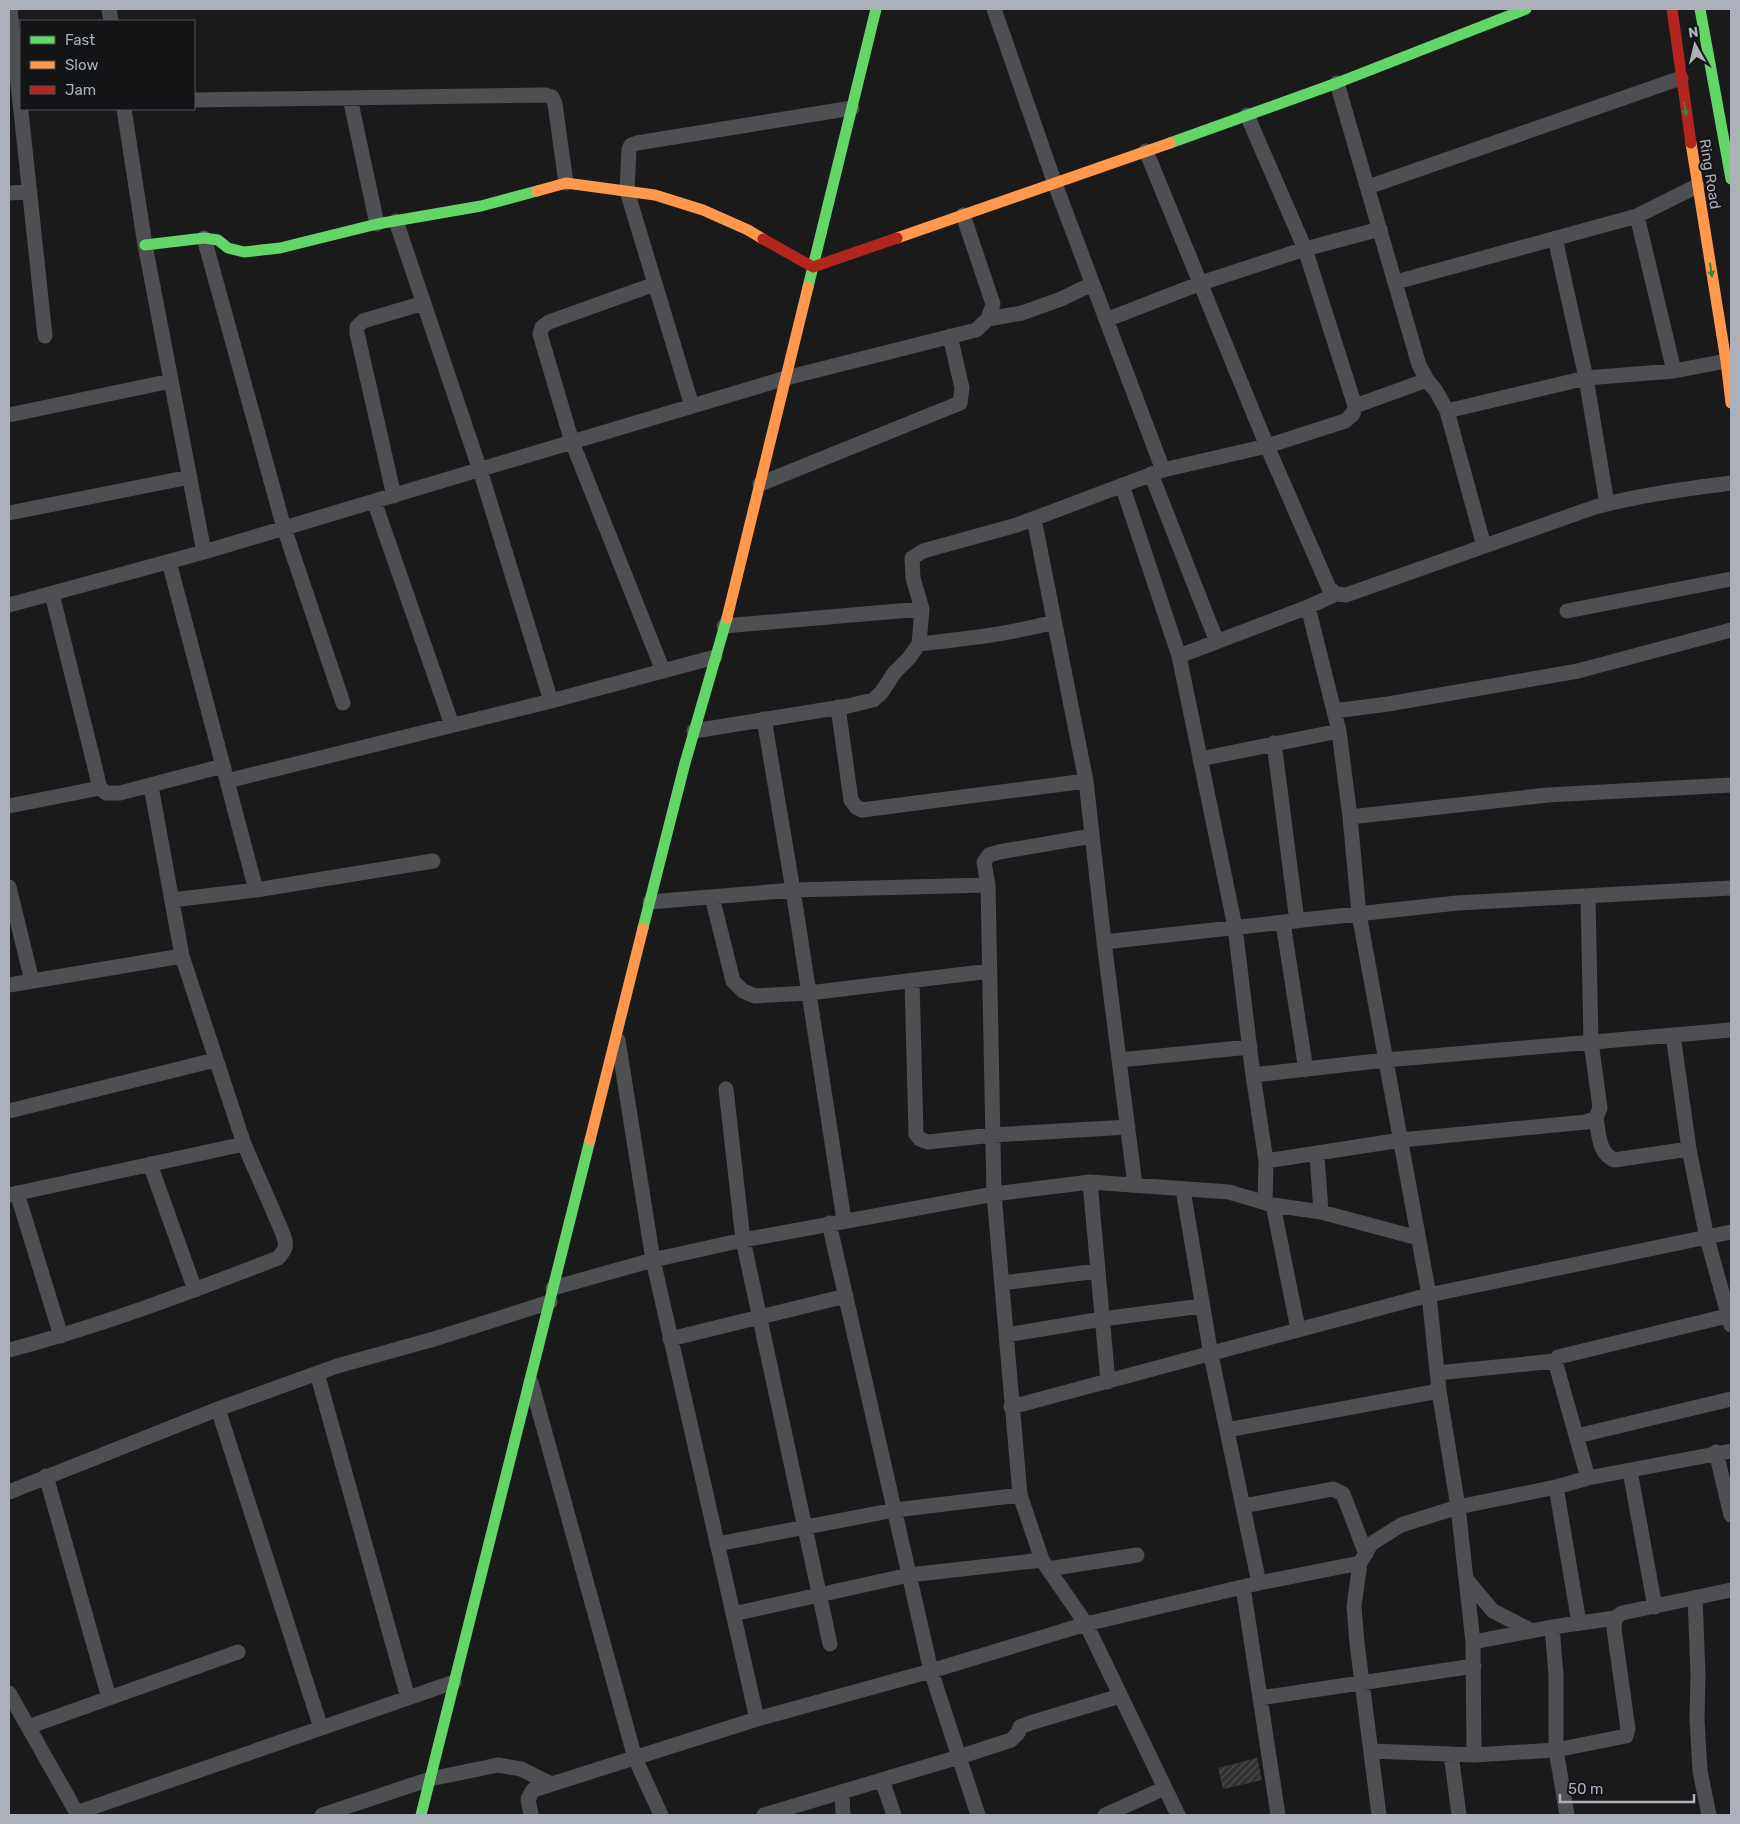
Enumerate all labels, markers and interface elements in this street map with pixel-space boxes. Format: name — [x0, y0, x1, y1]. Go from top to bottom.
legend — [20, 20, 195, 110]
north arrow — [1670, 20, 1720, 70]
text: N — [1687, 24, 1699, 42]
text: Fast — [65, 31, 95, 49]
text: Slow — [65, 56, 98, 74]
text: Jam — [65, 81, 96, 99]
one-way arrow — [1682, 101, 1690, 117]
street label: Ring Road — [1696, 138, 1724, 210]
one-way arrow — [1707, 262, 1715, 278]
scale bar — [1560, 1772, 1694, 1804]
text: 50 m — [1568, 1780, 1603, 1798]

